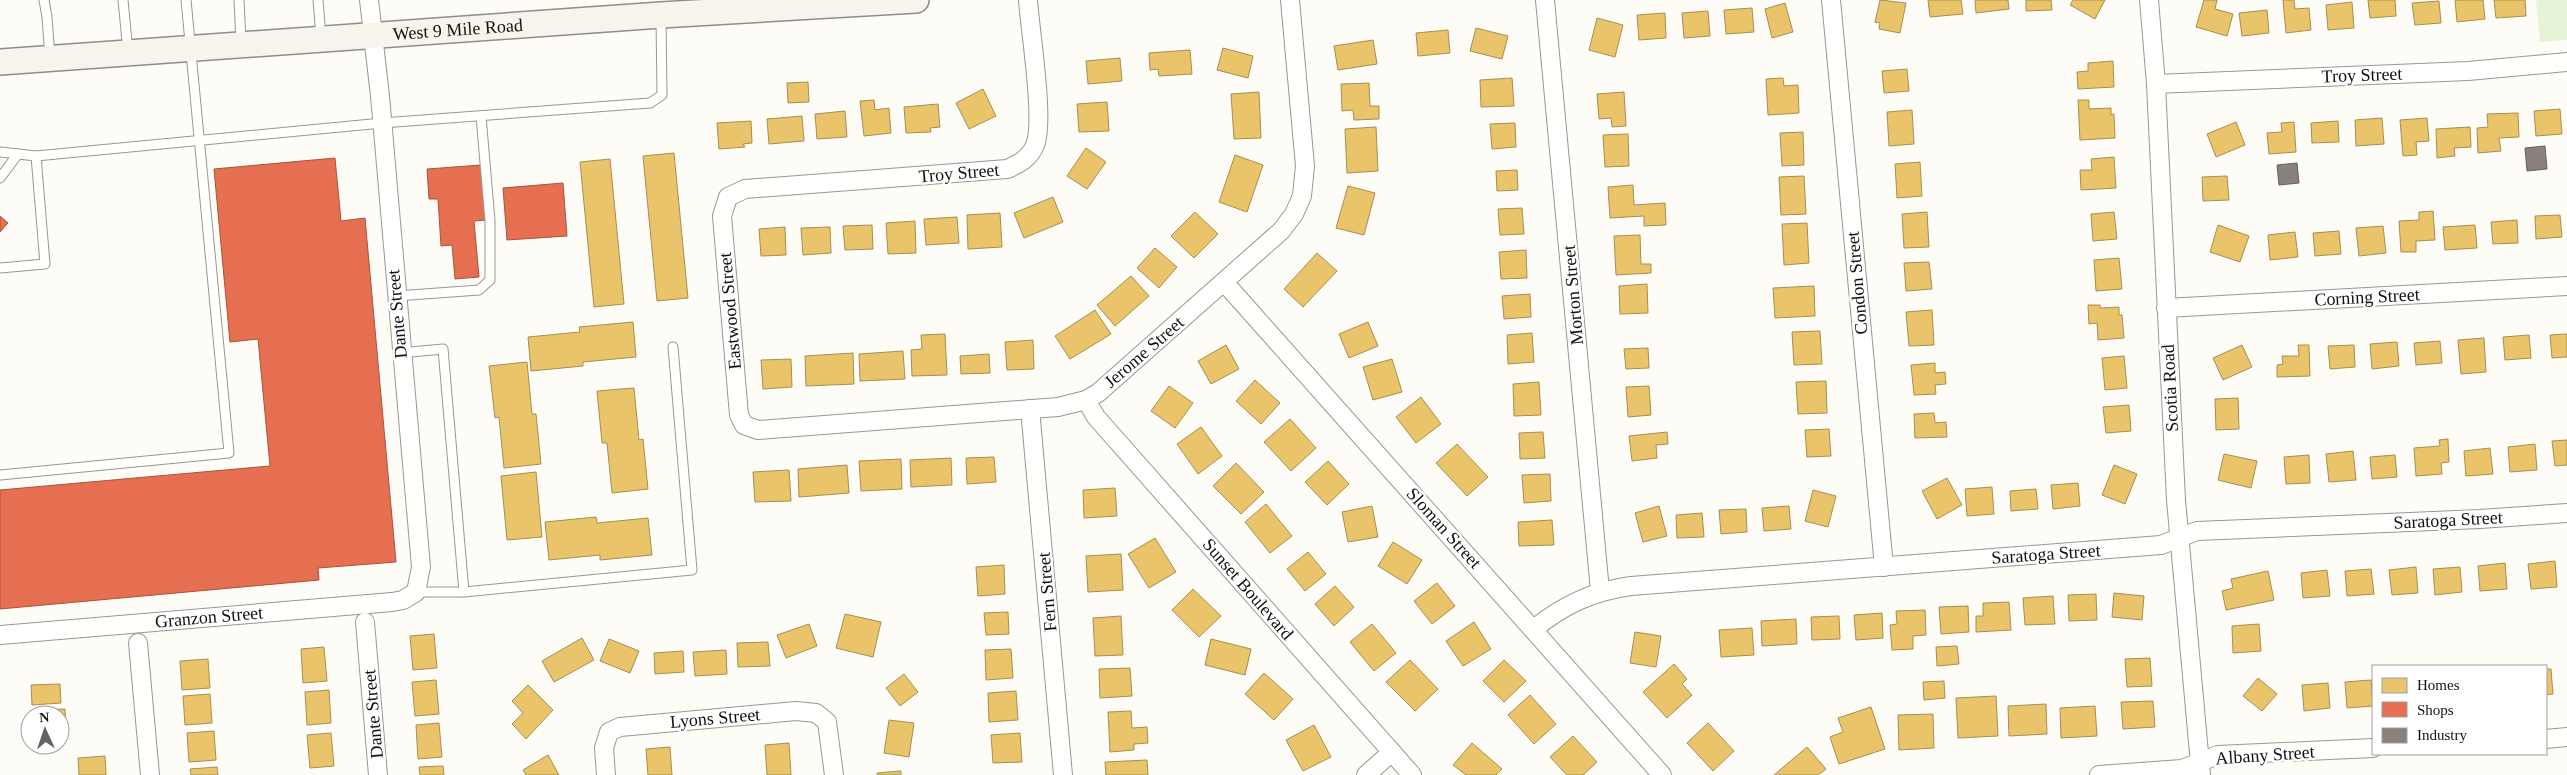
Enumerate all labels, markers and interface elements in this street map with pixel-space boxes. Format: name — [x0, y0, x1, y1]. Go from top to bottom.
street label: West 9 Mile Road — [392, 15, 523, 44]
street label: Troy Street — [2321, 64, 2403, 86]
street label: Troy Street — [918, 160, 1000, 186]
street label: Condon Street — [1843, 231, 1871, 335]
street label: Morton Street — [1559, 244, 1587, 346]
street label: Eastwood Street — [715, 252, 745, 370]
street label: Dante Street — [383, 269, 411, 359]
street label: Corning Street — [2314, 284, 2420, 310]
street label: Jerome Street — [1100, 312, 1188, 392]
street label: Scotia Road — [2158, 344, 2182, 432]
street label: Sloman Street — [1403, 484, 1485, 572]
street label: Saratoga Street — [2393, 507, 2503, 533]
street label: Sunset Boulevard — [1199, 534, 1297, 644]
street label: Saratoga Street — [1991, 540, 2101, 568]
street label: Fern Street — [1034, 552, 1060, 632]
street label: Granzon Street — [154, 602, 264, 632]
legend — [2372, 665, 2547, 755]
street label: Dante Street — [359, 669, 387, 759]
text: Homes — [2417, 677, 2460, 693]
text: Shops — [2417, 702, 2454, 718]
street label: Lyons Street — [669, 704, 761, 732]
north arrow — [20, 705, 70, 755]
text: N — [39, 710, 50, 725]
text: Industry — [2417, 727, 2467, 743]
street label: Albany Street — [2215, 742, 2315, 768]

